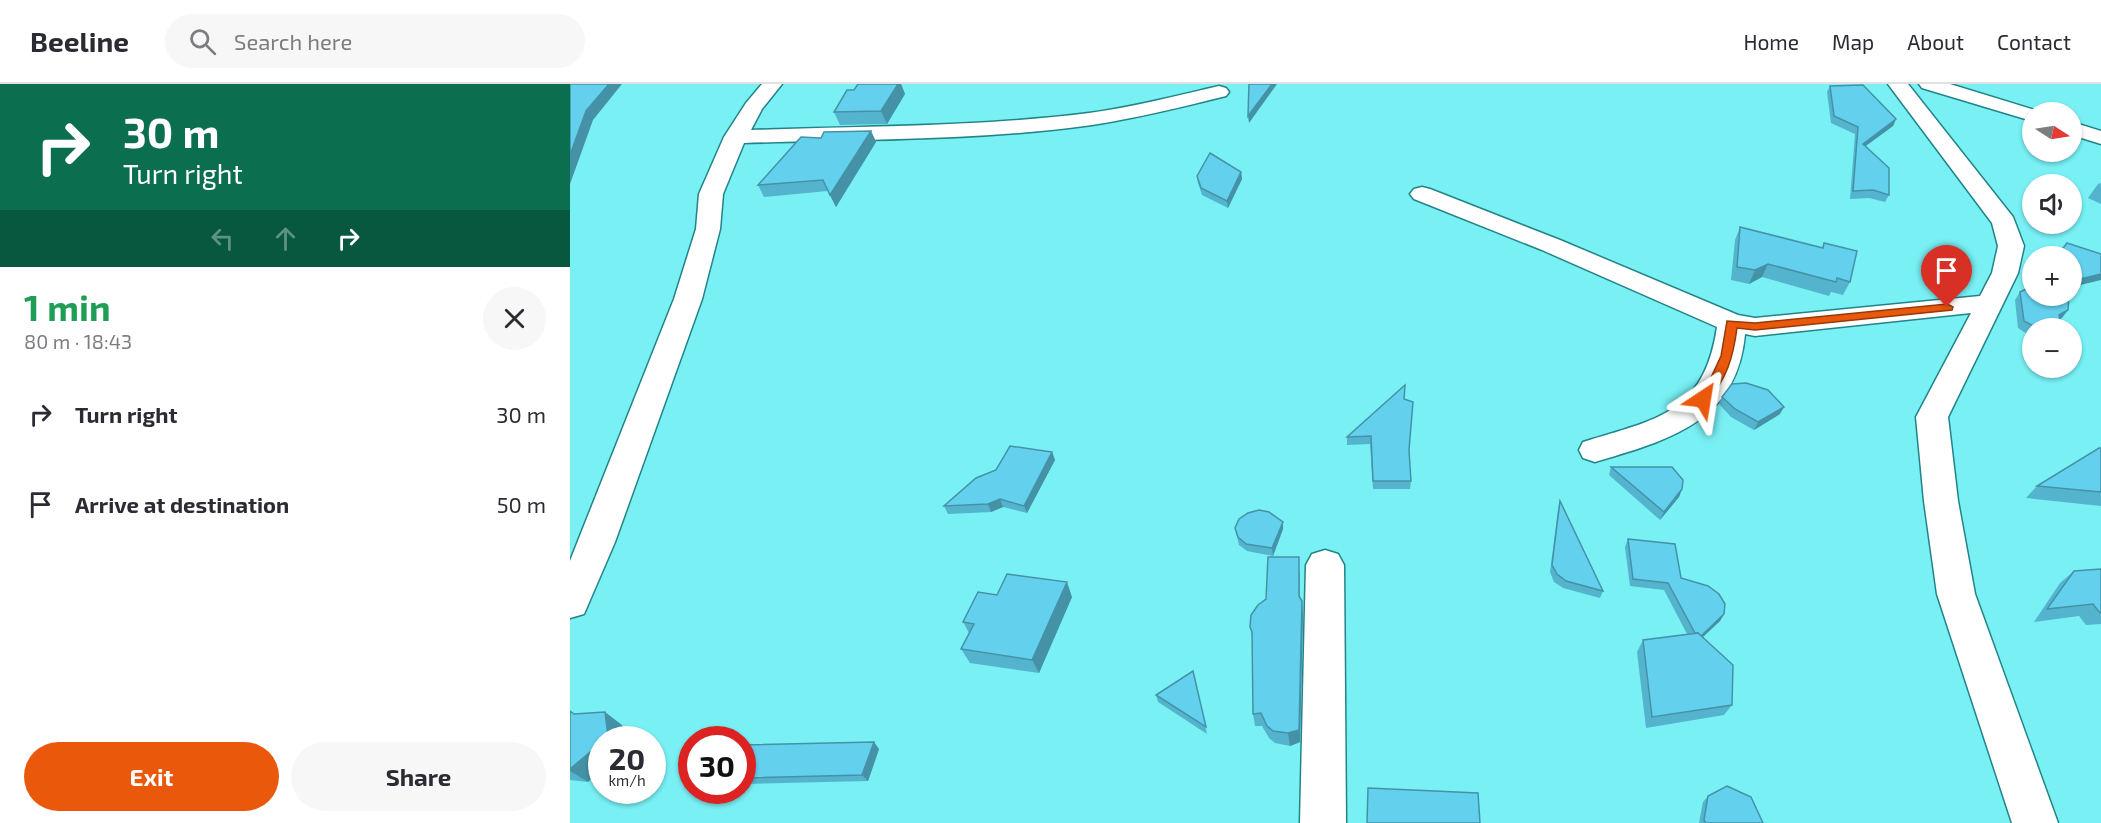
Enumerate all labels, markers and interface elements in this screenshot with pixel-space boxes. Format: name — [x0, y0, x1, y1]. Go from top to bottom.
search box — [165, 14, 585, 68]
text: Beeline — [30, 24, 129, 58]
icon: search — [186, 25, 219, 58]
text: Search here — [234, 28, 352, 54]
text: Home — [1743, 29, 1799, 54]
text: Map — [1832, 29, 1874, 54]
text: About — [1907, 29, 1964, 54]
text: Contact — [1997, 29, 2071, 54]
north arrow — [2022, 102, 2082, 162]
map controls — [2022, 102, 2082, 378]
text: 30 m — [123, 106, 219, 156]
icon: right — [24, 108, 102, 186]
text: Turn right — [123, 157, 243, 189]
button: sound — [2022, 174, 2082, 234]
icon: left — [206, 222, 239, 255]
icon: ahead — [269, 222, 302, 255]
icon: right — [332, 222, 365, 255]
pin — [1921, 245, 1972, 307]
button: + — [2022, 246, 2082, 306]
icon: arrive — [1930, 254, 1963, 287]
text: 1 min — [24, 285, 111, 328]
button: close — [483, 287, 546, 350]
button: − — [2022, 318, 2082, 378]
text: 80 m · 18:43 — [24, 329, 132, 353]
position arrow — [1671, 367, 1735, 431]
icon: right — [24, 398, 57, 431]
text: Turn right — [75, 401, 177, 427]
text: 30 m — [496, 401, 546, 427]
icon: arrive — [24, 488, 57, 521]
text: Arrive at destination — [75, 491, 289, 517]
text: 50 m — [497, 491, 546, 517]
speed limit sign: 30 — [678, 726, 756, 804]
text: 20 — [609, 740, 645, 776]
button: Exit — [24, 742, 279, 811]
button: Share — [291, 742, 546, 811]
text: km/h — [608, 771, 646, 789]

